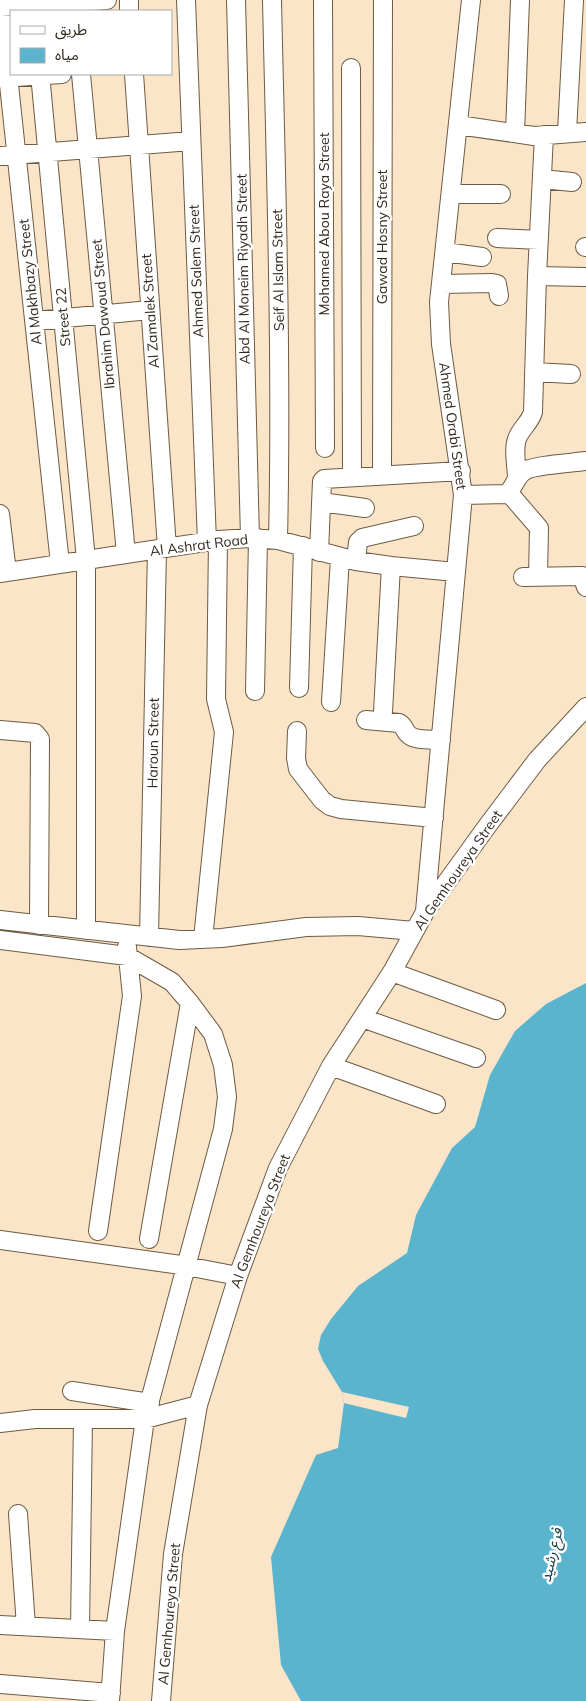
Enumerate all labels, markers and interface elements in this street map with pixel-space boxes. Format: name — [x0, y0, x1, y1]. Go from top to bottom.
legend — [10, 10, 172, 75]
text: طريق — [55, 20, 87, 40]
text: مياه — [55, 45, 79, 64]
street label: Mohamed Abou Raya Street — [315, 132, 333, 316]
street label: Gawad Hosny Street — [373, 170, 391, 304]
street label: Abd Al Moneim Riyadh Street — [232, 173, 254, 365]
street label: Ahmed Salem Street — [185, 204, 207, 338]
street label: Seif Al Islam Street — [268, 209, 288, 331]
street label: Al Makhbazy Street — [14, 218, 46, 346]
street label: Ibrahim Dawoud Street — [87, 238, 119, 390]
street label: Al Zamalek Street — [137, 253, 163, 369]
street label: Street 22 — [51, 287, 75, 347]
street label: Ahmed Orabi Street — [435, 361, 471, 491]
street label: Al Ashrat Road — [149, 530, 249, 560]
street label: Haroun Street — [143, 697, 163, 789]
street label: Al Gemhoureya Street — [410, 806, 506, 933]
street label: Al Gemhoureya Street — [226, 1151, 294, 1291]
water label: فرع رشيد — [536, 1525, 569, 1584]
street label: Al Gemhoureya Street — [154, 1542, 184, 1686]

